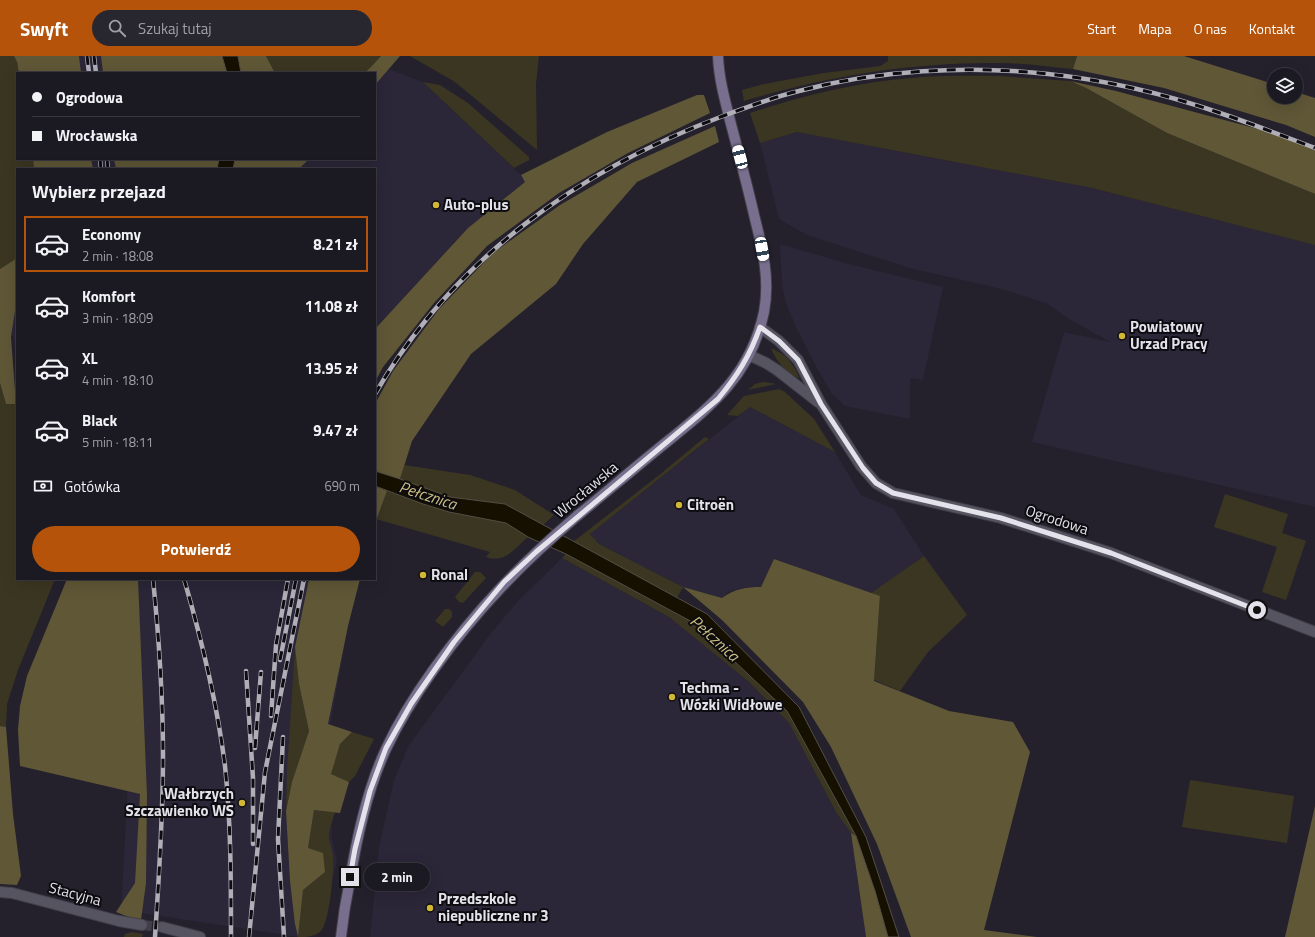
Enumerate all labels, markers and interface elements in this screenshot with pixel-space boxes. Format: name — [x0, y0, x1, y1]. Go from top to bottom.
search box — [92, 10, 372, 46]
text: Swyft — [20, 14, 68, 43]
icon: search — [106, 17, 128, 39]
text: Szukaj tutaj — [138, 17, 212, 40]
text: Start — [1087, 18, 1116, 39]
text: Mapa — [1138, 18, 1171, 39]
text: O nas — [1193, 18, 1227, 39]
text: Kontakt — [1249, 18, 1295, 39]
map controls — [1267, 68, 1303, 104]
button: layers — [1267, 68, 1303, 104]
text: Ogrodowa — [56, 86, 123, 109]
text: Wrocławska — [56, 124, 137, 147]
car — [731, 144, 749, 170]
text: Wybierz przejazd — [32, 178, 166, 205]
place label: Auto-plus — [444, 193, 508, 216]
marker: Auto-plus — [431, 200, 441, 210]
text: Economy — [82, 223, 141, 246]
icon: car — [34, 226, 70, 262]
text: 8.21 zł — [313, 233, 358, 256]
car — [754, 236, 770, 262]
text: 2 min · 18:08 — [82, 246, 153, 266]
text: Komfort — [82, 285, 136, 308]
icon: car — [34, 288, 70, 324]
text: 11.08 zł — [305, 295, 358, 318]
text: 3 min · 18:09 — [82, 308, 153, 328]
place label: Powiatowy Urzad Pracy — [1130, 315, 1208, 355]
marker: Powiatowy Urzad Pracy — [1117, 331, 1127, 341]
text: XL — [82, 347, 98, 370]
icon: car — [34, 350, 70, 386]
text: 13.95 zł — [305, 357, 358, 380]
text: 4 min · 18:10 — [82, 370, 153, 390]
text: Black — [82, 409, 117, 432]
icon: car — [34, 412, 70, 448]
text: 9.47 zł — [313, 419, 358, 442]
text: 5 min · 18:11 — [82, 432, 153, 452]
street label: Wrocławska — [549, 456, 623, 523]
water label: Pełcznica — [396, 474, 461, 516]
icon: cash — [32, 475, 54, 497]
text: Gotówka — [64, 475, 120, 498]
text: 690 m — [324, 476, 360, 496]
place label: Citroën — [687, 493, 734, 516]
street label: Ogrodowa — [1023, 499, 1092, 541]
marker: Citroën — [674, 500, 684, 510]
button: Potwierdź — [32, 526, 360, 572]
place label: Ronal — [431, 563, 468, 586]
marker: Ronal — [418, 570, 428, 580]
route start — [1248, 601, 1266, 619]
water label: Pełcznica — [685, 609, 746, 667]
place label: Techma - Wózki Widłowe — [680, 676, 783, 716]
marker: Techma - Wózki Widłowe — [667, 692, 677, 702]
place label: Wałbrzych Szczawienko WS — [126, 782, 234, 822]
marker: Wałbrzych Szczawienko WS — [237, 798, 247, 808]
callout: 2 min — [364, 863, 430, 891]
text: 2 min — [381, 867, 413, 887]
route end — [341, 868, 359, 886]
street label: Stacyjna — [46, 875, 104, 912]
place label: Przedszkole niepubliczne nr 3 — [438, 887, 549, 927]
marker: Przedszkole niepubliczne nr 3 — [425, 903, 435, 913]

